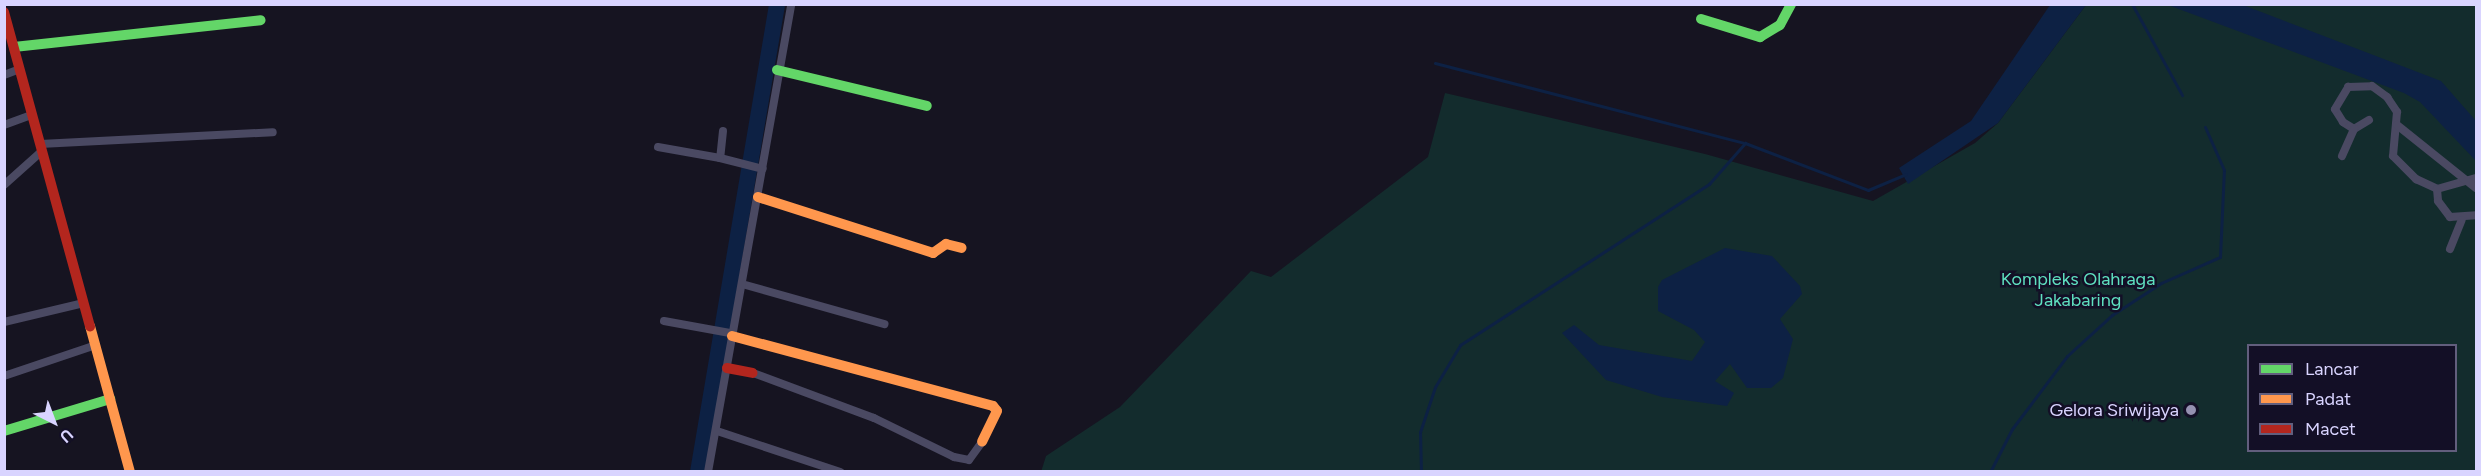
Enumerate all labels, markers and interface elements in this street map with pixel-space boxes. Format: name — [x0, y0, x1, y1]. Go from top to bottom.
park label: Kompleks Olahraga Jakabaring — [2001, 269, 2155, 312]
legend — [2247, 344, 2457, 452]
text: Lancar — [2305, 358, 2359, 380]
text: Padat — [2305, 388, 2351, 410]
north arrow — [24, 392, 84, 452]
place label: Gelora Sriwijaya — [2049, 399, 2179, 421]
marker: Gelora Sriwijaya — [2184, 403, 2198, 417]
text: Macet — [2305, 418, 2356, 440]
text: U — [56, 425, 77, 447]

